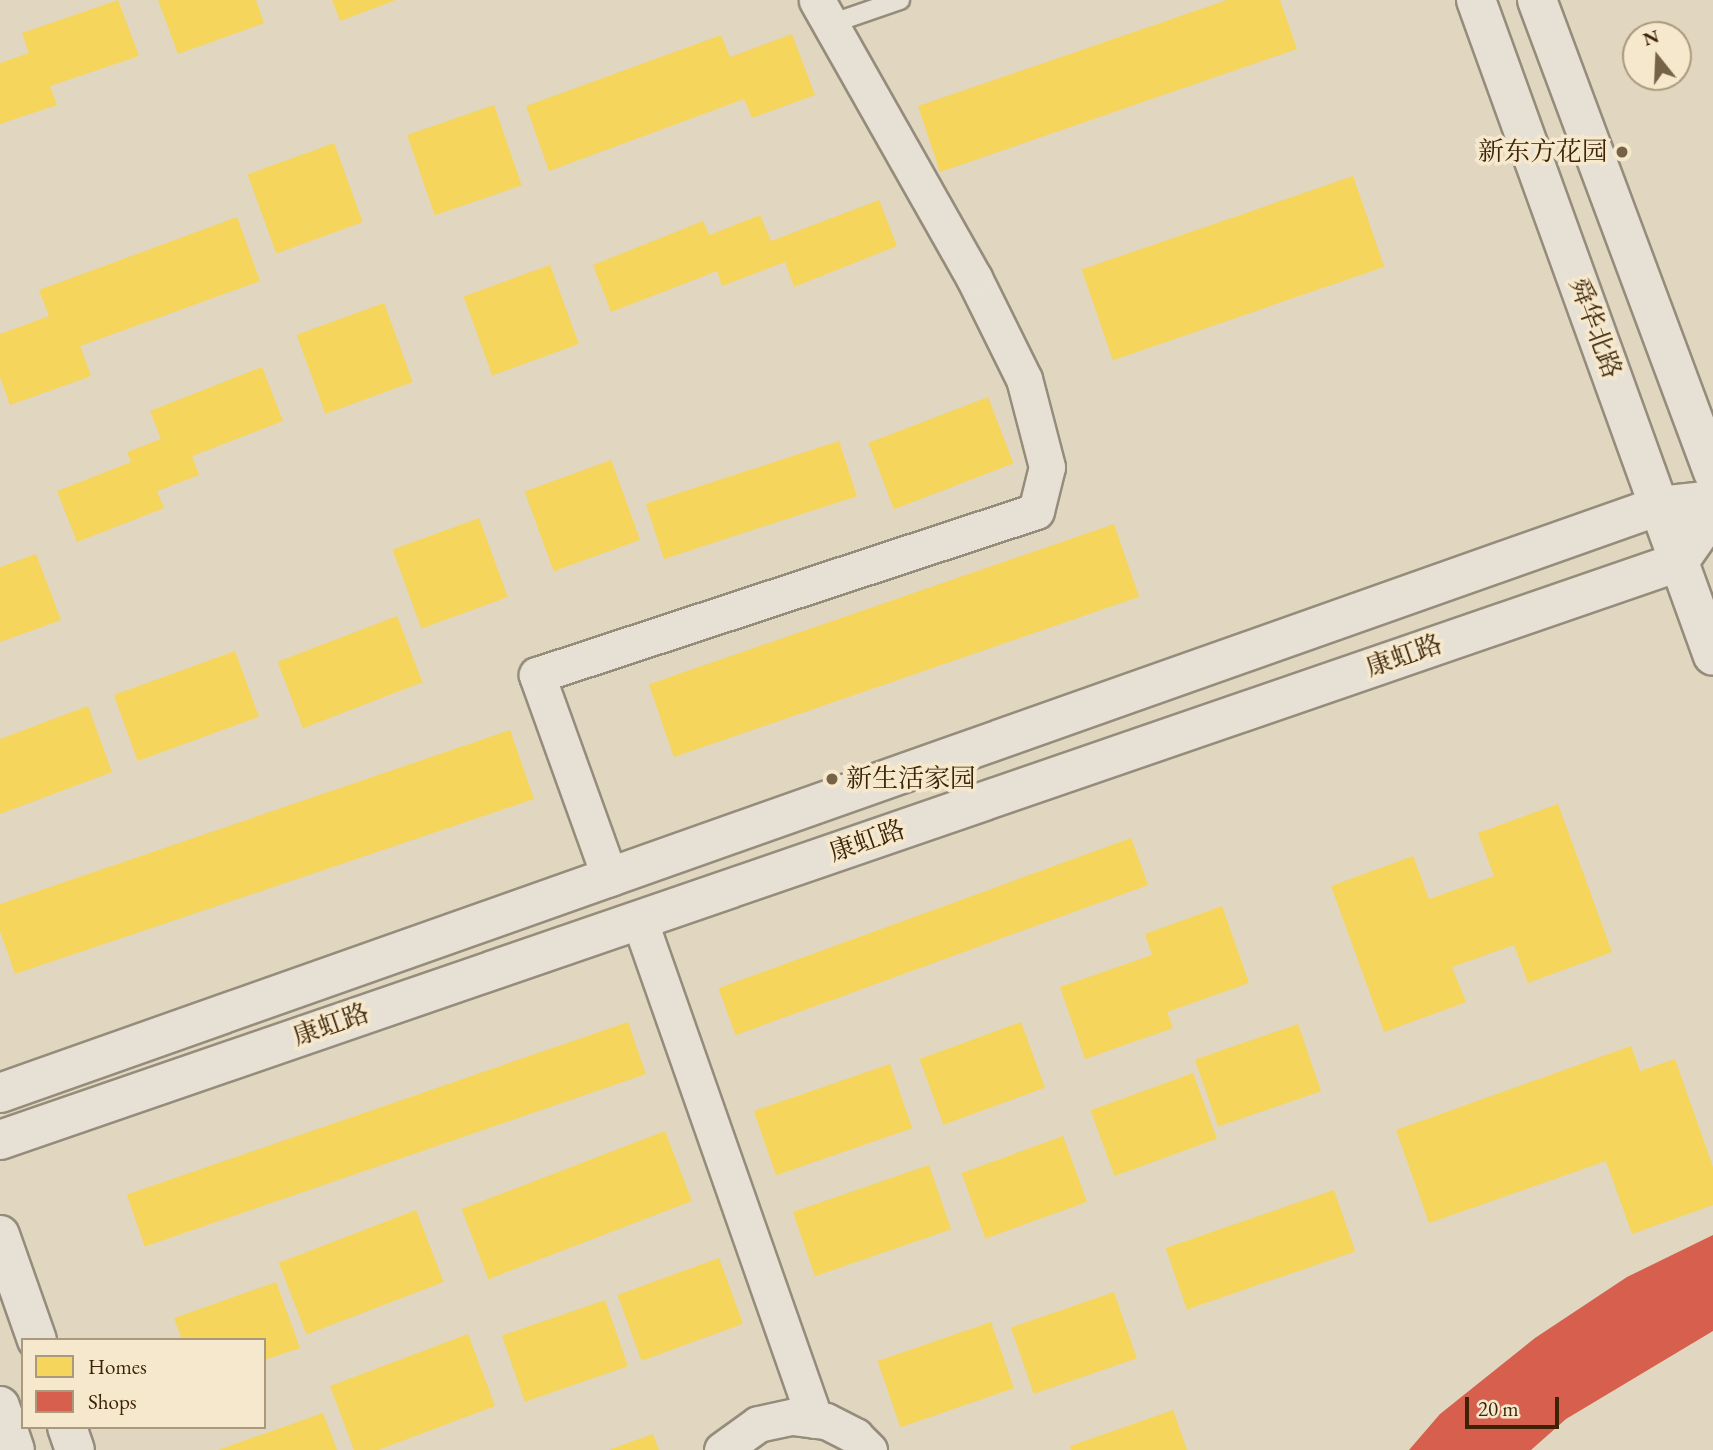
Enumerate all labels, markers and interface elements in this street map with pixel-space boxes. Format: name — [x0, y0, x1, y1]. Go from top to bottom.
north arrow — [1622, 21, 1692, 91]
text: N — [1640, 23, 1662, 52]
place label: 新东方花园 — [1478, 136, 1608, 168]
marker: 新东方花园 — [1614, 144, 1630, 160]
street label: 舜华北路 — [1563, 274, 1627, 382]
street label: 康虹路 — [1362, 629, 1446, 683]
place label: 新生活家园 — [846, 763, 976, 795]
marker: 新生活家园 — [824, 771, 840, 787]
street label: 康虹路 — [825, 814, 909, 868]
street label: 康虹路 — [289, 998, 373, 1052]
legend — [21, 1338, 266, 1429]
text: Homes — [88, 1353, 147, 1380]
scale bar — [1468, 1384, 1562, 1428]
text: Shops — [88, 1388, 137, 1415]
text: 20 m — [1478, 1395, 1519, 1422]

